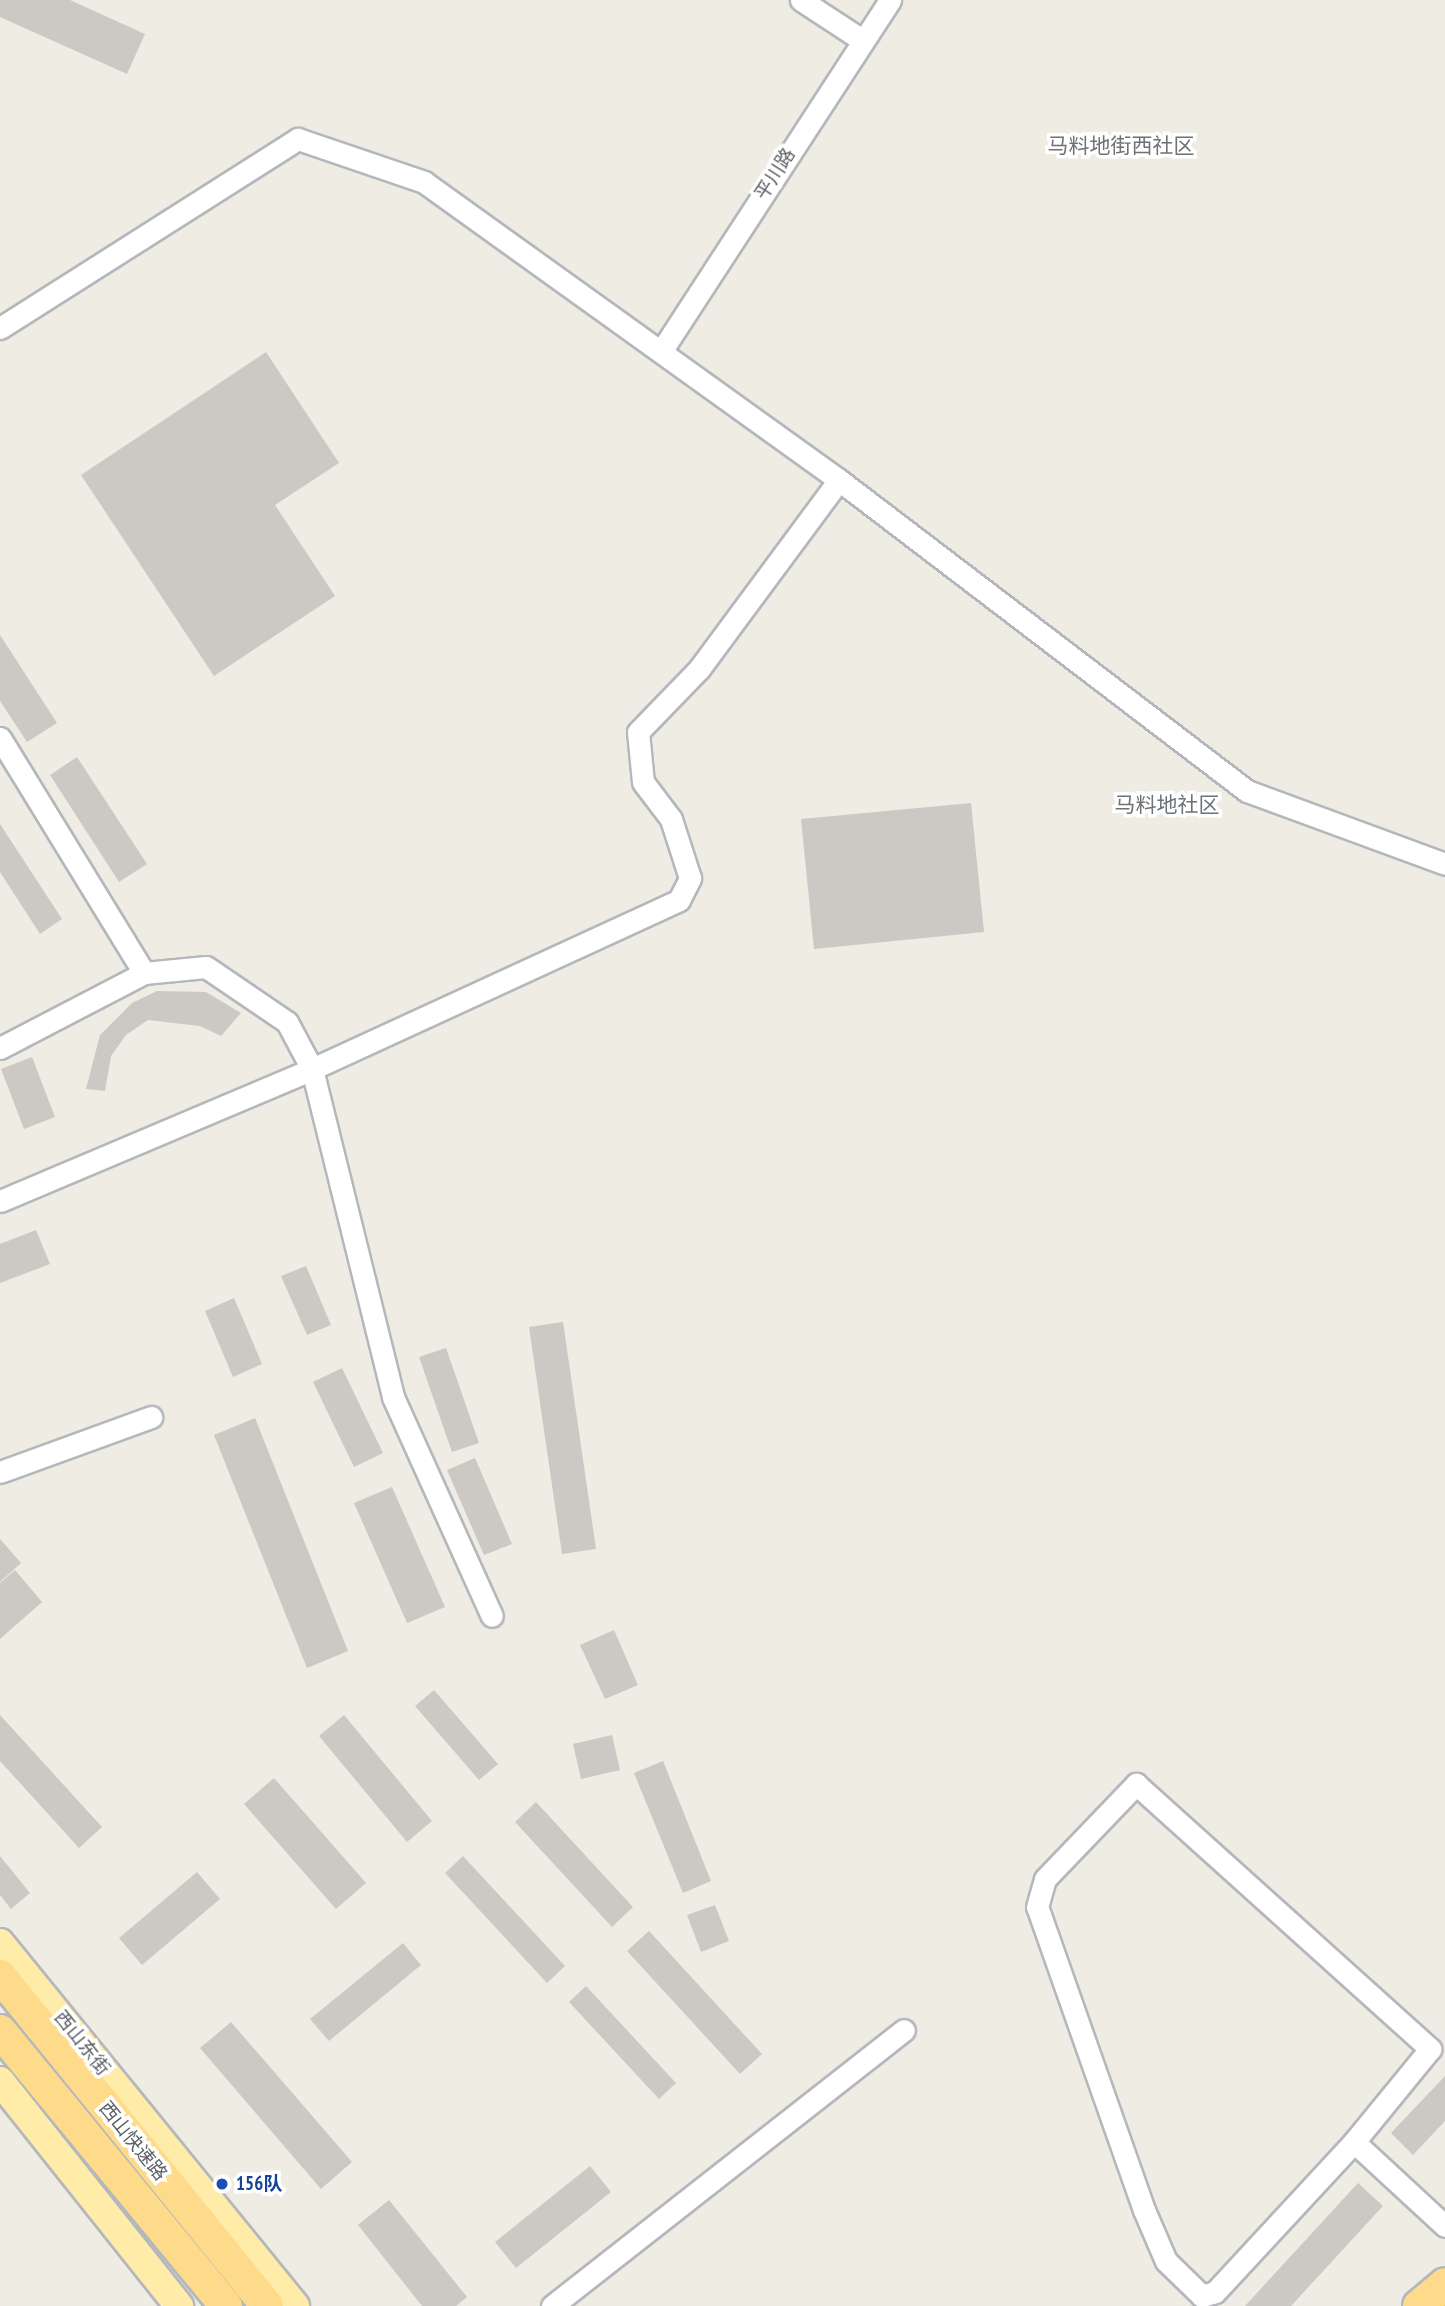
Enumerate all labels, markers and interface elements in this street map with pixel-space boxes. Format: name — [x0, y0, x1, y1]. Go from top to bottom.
district label: 马料地街西社区 — [1048, 133, 1194, 159]
street label: 平川路 — [750, 144, 800, 204]
district label: 马料地社区 — [1115, 792, 1219, 818]
street label: 西山东街 — [49, 2006, 115, 2080]
street label: 西山快速路 — [94, 2097, 172, 2185]
place label: 156队 — [236, 2173, 282, 2195]
marker: 156队 — [214, 2176, 230, 2192]

